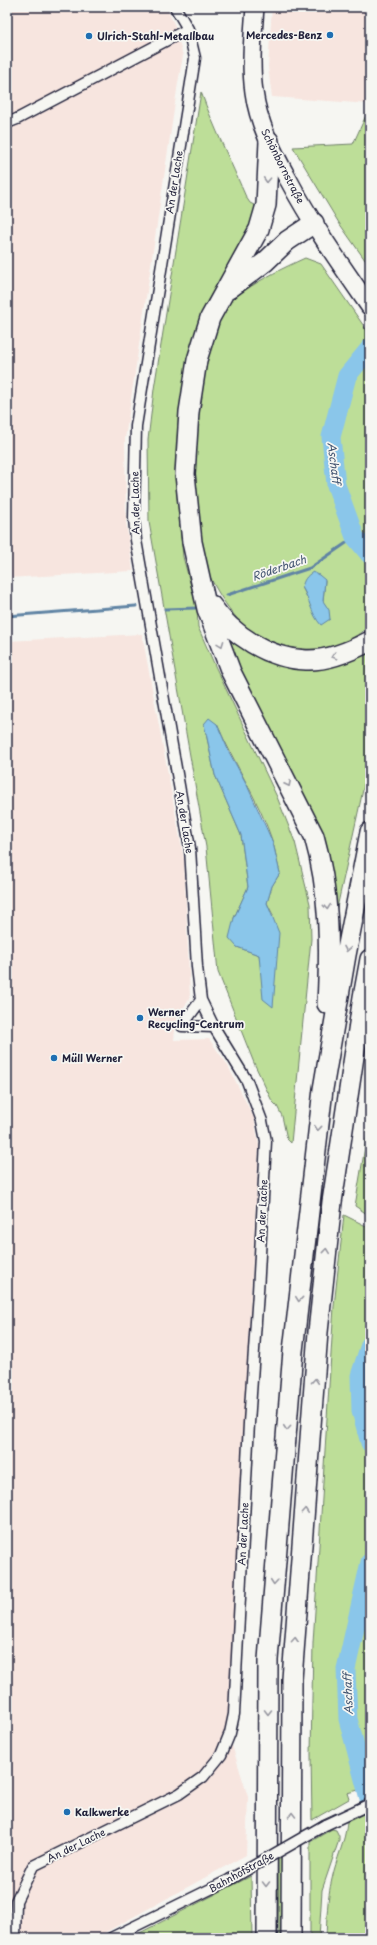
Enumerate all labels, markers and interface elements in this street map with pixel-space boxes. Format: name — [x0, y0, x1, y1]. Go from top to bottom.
place label: Mercedes-Benz — [246, 27, 322, 42]
place label: Ulrich-Stahl-Metallbau — [97, 28, 214, 43]
marker: Mercedes-Benz — [325, 30, 335, 40]
marker: Ulrich-Stahl-Metallbau — [84, 31, 94, 41]
street label: Schönbornstraße — [258, 126, 309, 206]
street label: An der Lache — [161, 149, 186, 214]
one-way arrow — [263, 177, 271, 183]
water label: Aschaff — [324, 441, 346, 488]
street label: An der Lache — [126, 471, 143, 535]
water label: Röderbach — [250, 550, 309, 585]
one-way arrow — [216, 641, 224, 648]
one-way arrow — [331, 651, 337, 659]
one-way arrow — [283, 780, 291, 787]
street label: An der Lache — [173, 789, 198, 854]
one-way arrow — [322, 904, 331, 910]
one-way arrow — [343, 946, 352, 952]
place label: Werner Recycling-Centrum — [148, 1004, 244, 1032]
marker: Werner Recycling-Centrum — [135, 1013, 145, 1023]
place label: Müll Werner — [62, 1050, 124, 1065]
marker: Müll Werner — [49, 1053, 59, 1063]
one-way arrow — [314, 1125, 323, 1131]
street label: An der Lache — [252, 1179, 271, 1243]
one-way arrow — [321, 1248, 330, 1254]
one-way arrow — [295, 1296, 304, 1302]
one-way arrow — [310, 1378, 319, 1384]
one-way arrow — [282, 1425, 291, 1431]
street label: An der Lache — [233, 1502, 252, 1566]
one-way arrow — [300, 1507, 309, 1514]
one-way arrow — [270, 1579, 279, 1585]
one-way arrow — [291, 1637, 300, 1643]
water label: Aschaff — [338, 1669, 357, 1715]
one-way arrow — [264, 1709, 272, 1715]
place label: Kalkwerke — [75, 1804, 130, 1819]
marker: Kalkwerke — [62, 1807, 72, 1817]
one-way arrow — [288, 1812, 296, 1818]
street label: An der Lache — [44, 1824, 108, 1865]
street label: Bahnhofstraße — [206, 1847, 276, 1896]
one-way arrow — [262, 1881, 270, 1887]

